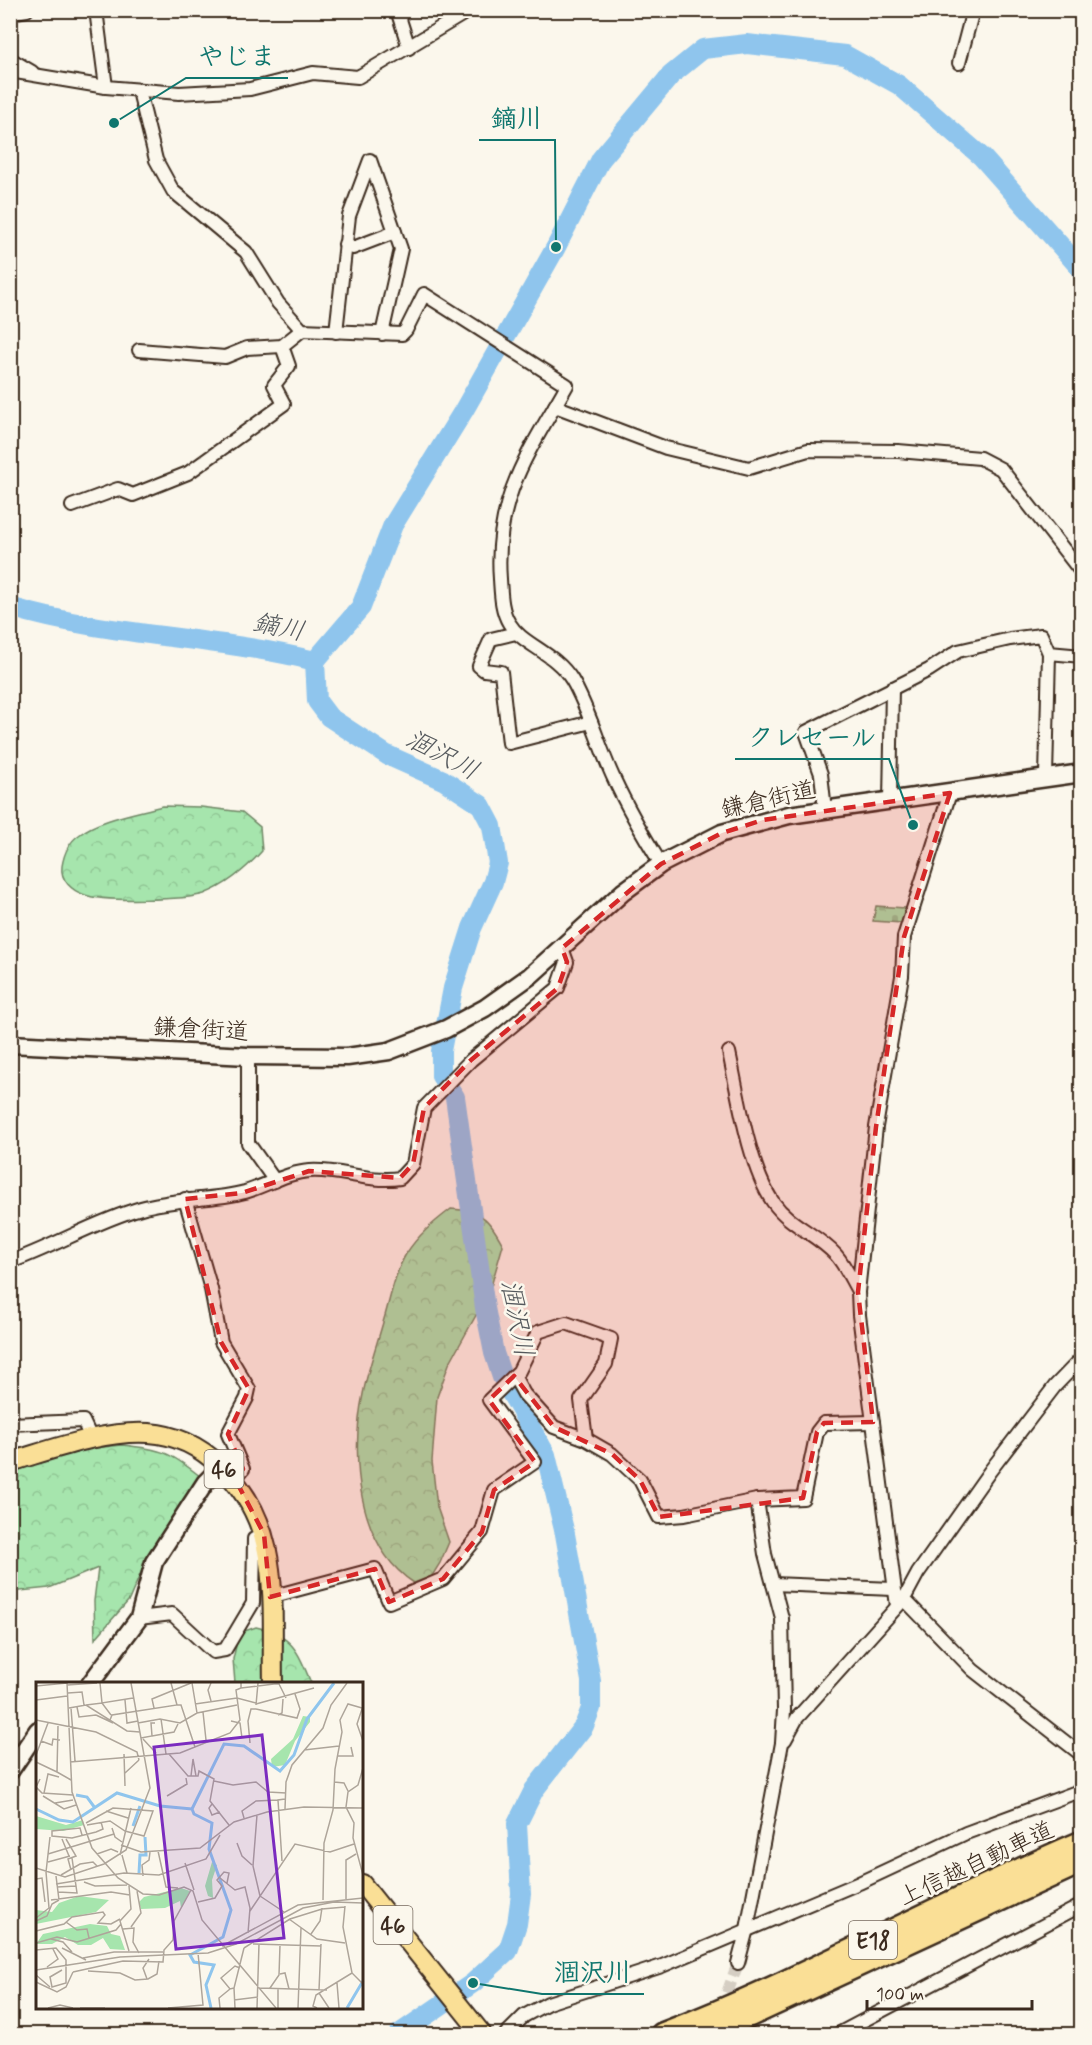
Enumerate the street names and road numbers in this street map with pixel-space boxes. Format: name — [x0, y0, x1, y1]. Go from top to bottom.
street label: 鎌倉街道 — [718, 775, 819, 826]
street label: 鎌倉街道 — [152, 1013, 250, 1048]
road number: 46 — [204, 1450, 244, 1488]
street label: 上信越自動車道 — [894, 1815, 1059, 1914]
road number: 46 — [374, 1906, 412, 1944]
road number: E18 — [849, 1921, 897, 1959]

